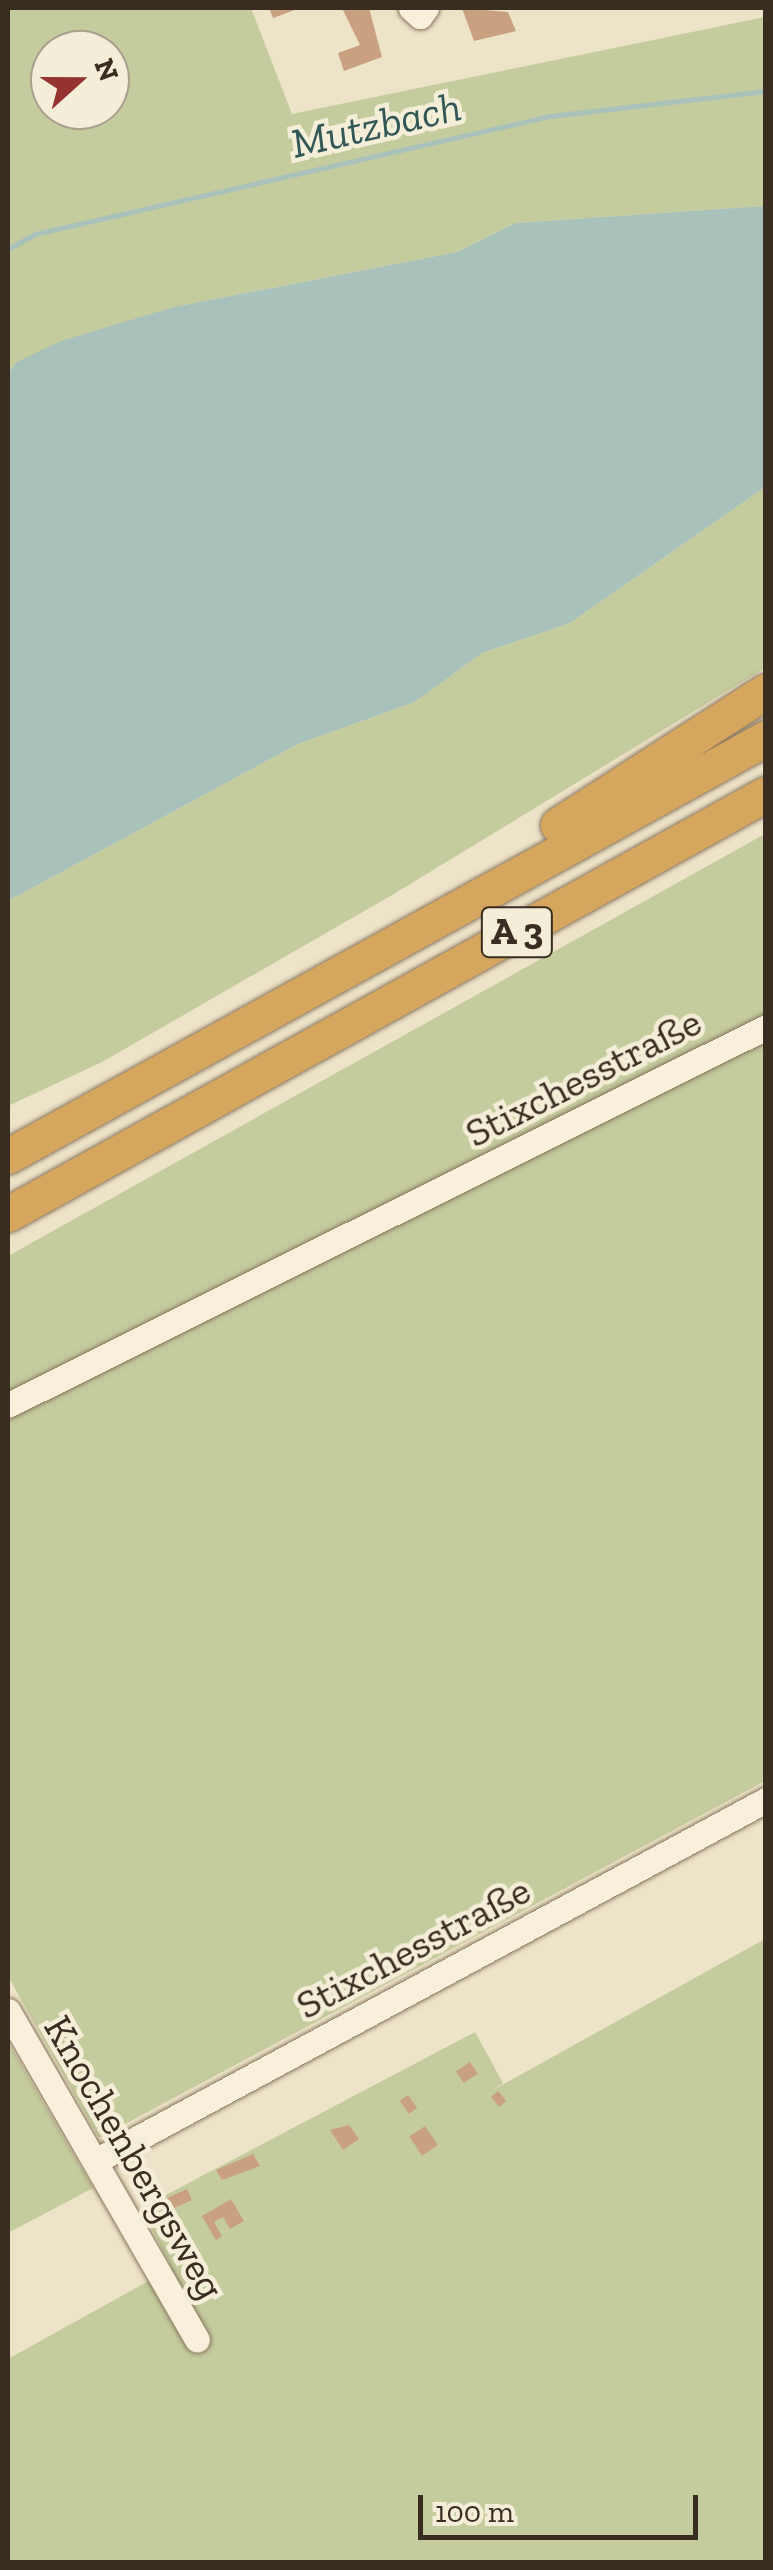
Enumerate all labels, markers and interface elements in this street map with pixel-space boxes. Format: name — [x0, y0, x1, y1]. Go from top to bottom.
north arrow — [30, 30, 130, 130]
text: N — [87, 54, 126, 86]
water label: Mutzbach — [286, 81, 466, 169]
road number: A 3 — [480, 899, 554, 965]
street label: Stixchesstraße — [457, 997, 709, 1157]
street label: Stixchesstraße — [288, 1865, 538, 2029]
street label: Knochenbergsweg — [34, 2007, 236, 2307]
scale bar — [423, 2475, 703, 2537]
text: 100 m — [435, 2494, 514, 2530]

